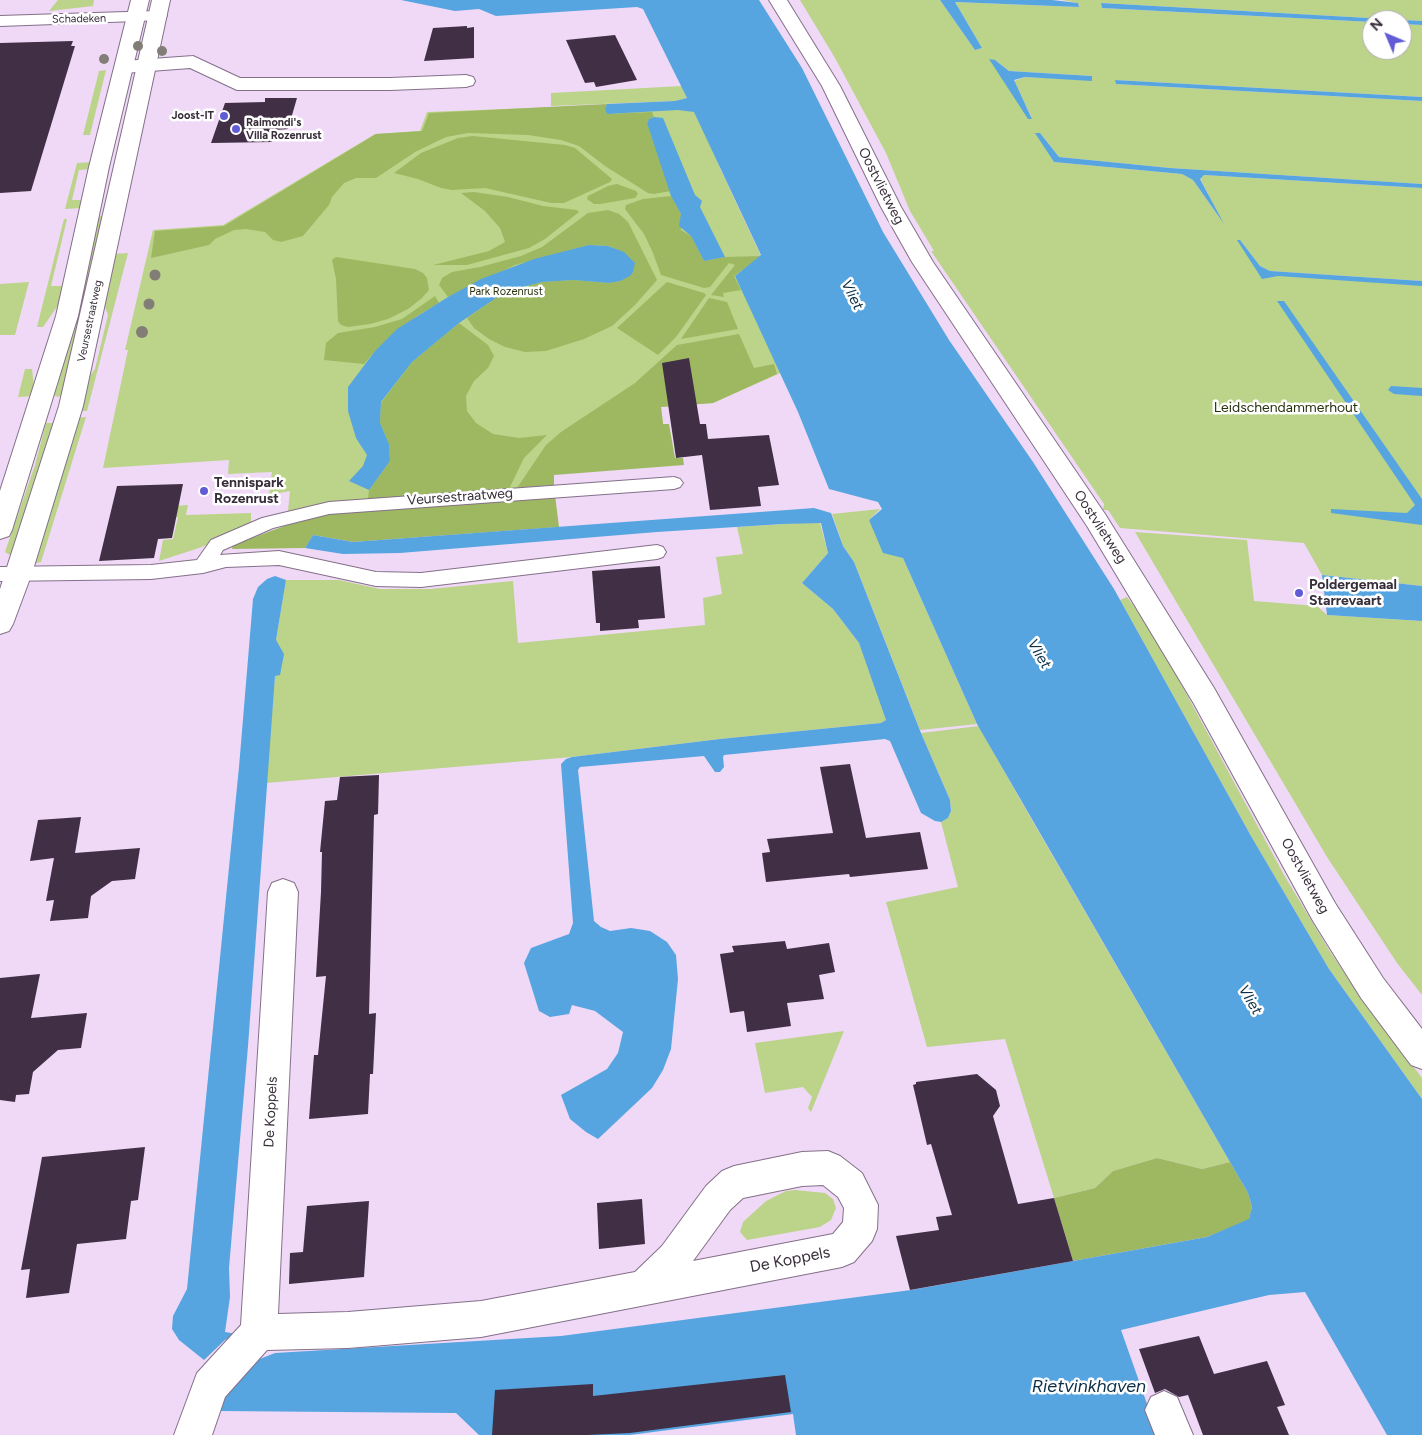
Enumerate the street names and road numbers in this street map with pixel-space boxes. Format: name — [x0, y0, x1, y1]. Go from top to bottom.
street label: Schadeken — [52, 12, 106, 26]
street label: Oostvlietweg — [854, 145, 908, 227]
street label: Veursestraatweg — [75, 279, 105, 363]
street label: Veursestraatweg — [406, 485, 514, 509]
street label: Oostvlietweg — [1070, 487, 1130, 567]
street label: Oostvlietweg — [1277, 835, 1333, 917]
street label: De Koppels — [261, 1076, 281, 1148]
street label: De Koppels — [748, 1243, 832, 1277]

